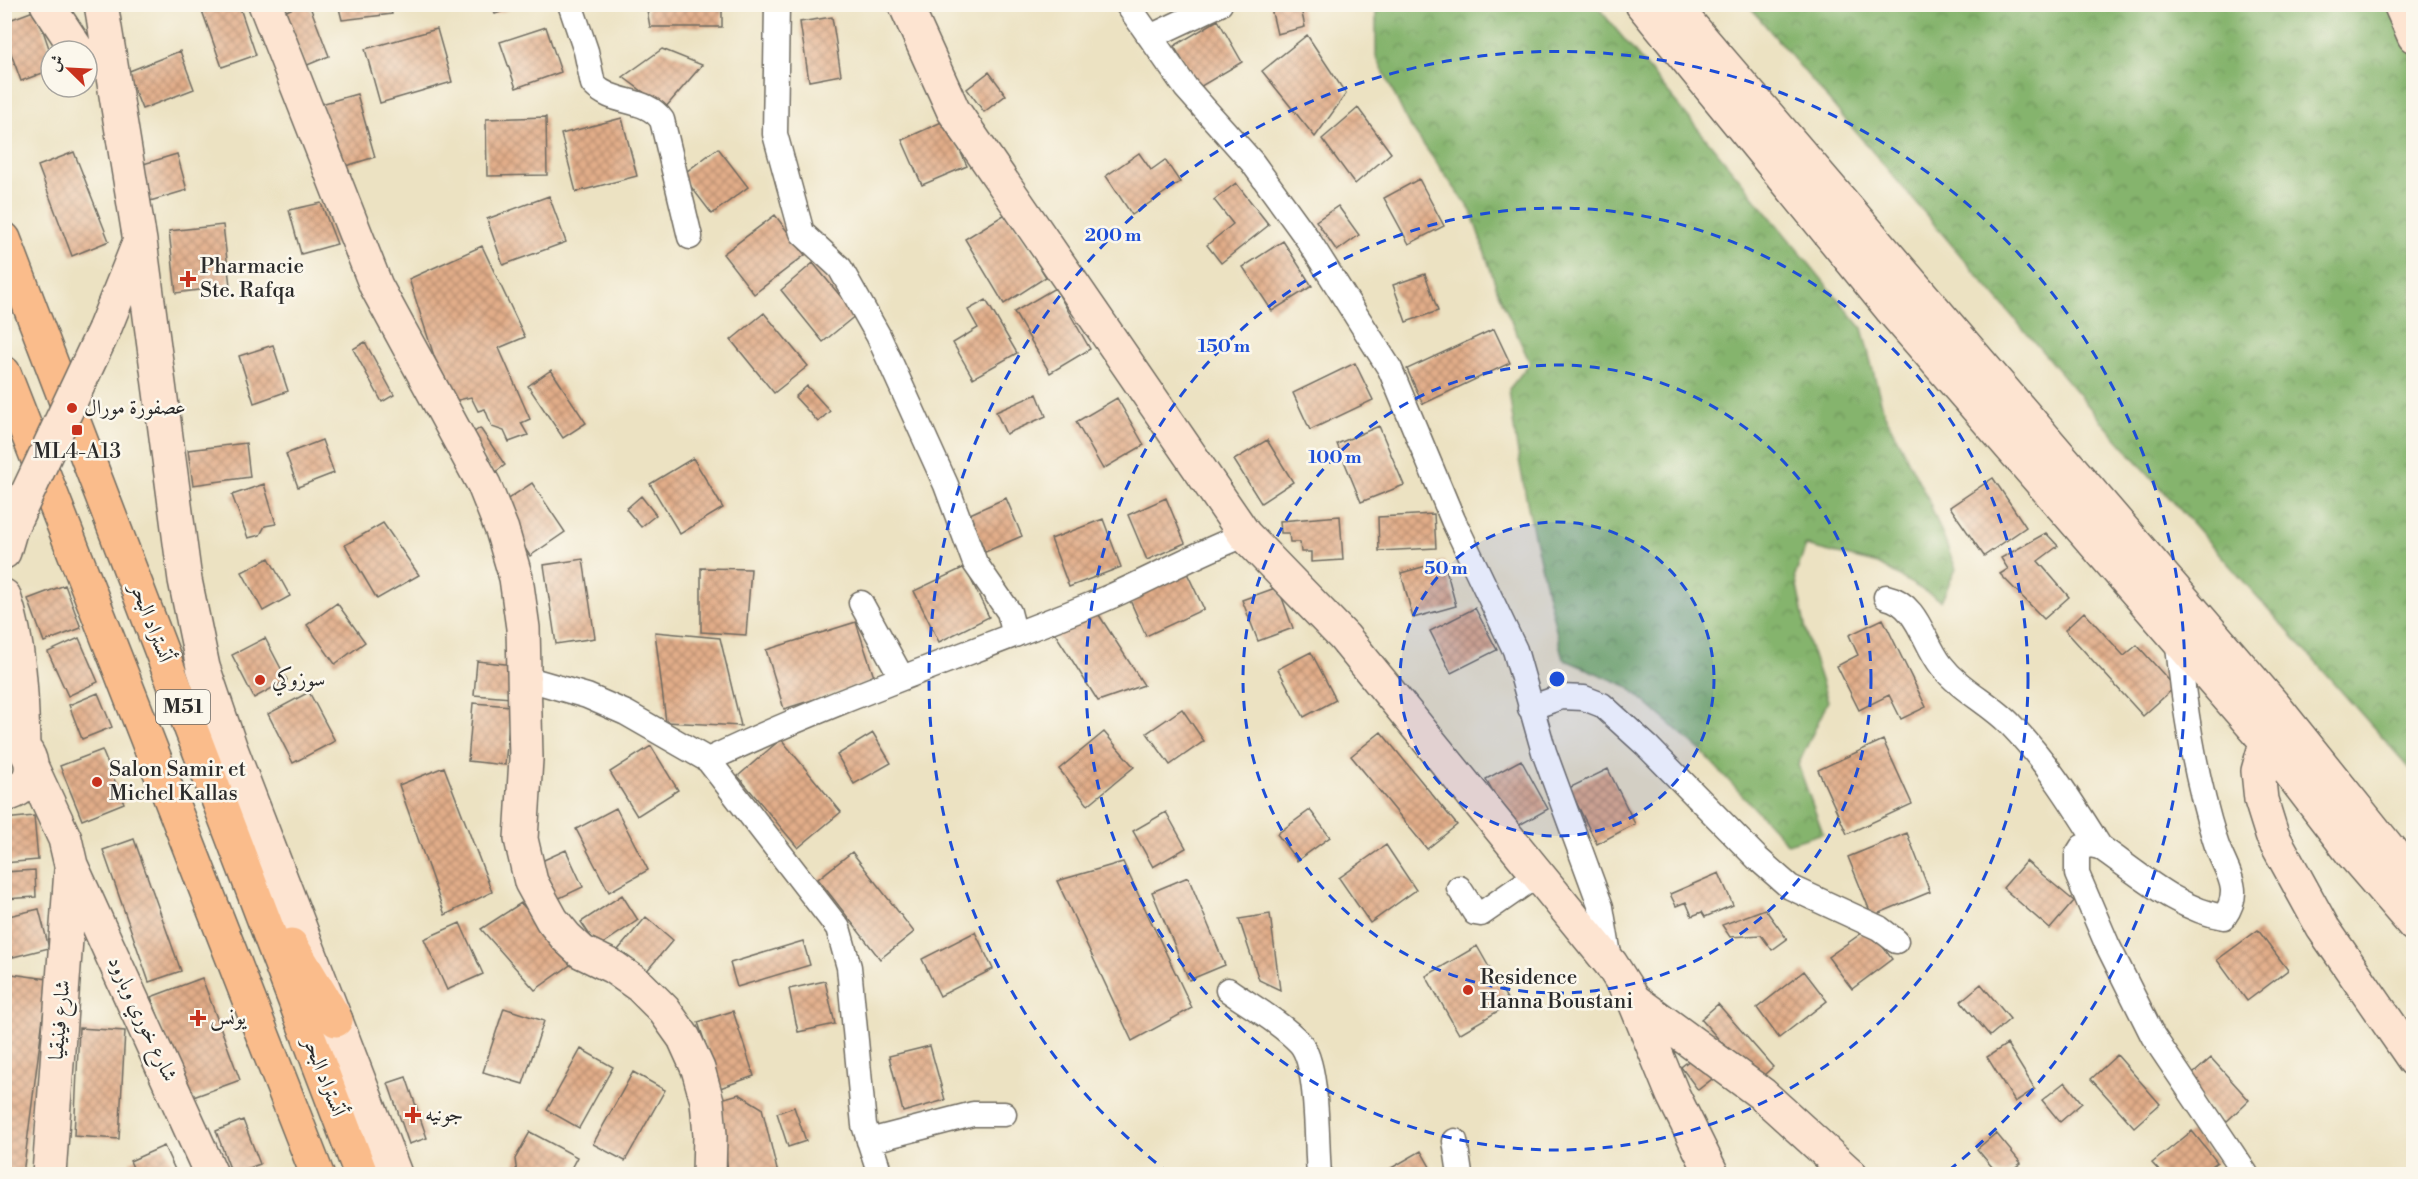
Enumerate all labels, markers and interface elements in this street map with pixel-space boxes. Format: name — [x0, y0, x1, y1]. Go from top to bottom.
north arrow — [39, 39, 99, 99]
text: ش — [44, 52, 69, 75]
text: 200 m — [1085, 224, 1142, 247]
place label: Pharmacie Ste. Rafqa — [200, 254, 304, 304]
marker: Pharmacie Ste. Rafqa — [181, 272, 195, 286]
text: 150 m — [1198, 335, 1251, 358]
place label: عصفورة مورال — [84, 395, 186, 421]
marker: عصفورة مورال — [65, 401, 79, 415]
marker: ML4-A13 — [70, 423, 84, 437]
place label: ML4-A13 — [33, 439, 121, 465]
text: 100 m — [1308, 446, 1362, 469]
text: 50 m — [1424, 557, 1468, 580]
street label: أتستراد البحر — [123, 577, 181, 667]
place label: سوزوكي — [272, 666, 326, 696]
centre of rings — [1547, 669, 1567, 689]
marker: سوزوكي — [253, 673, 267, 687]
road number: M51 — [156, 690, 210, 724]
place label: Salon Samir et Michel Kallas — [109, 757, 247, 807]
marker: Salon Samir et Michel Kallas — [90, 775, 104, 789]
street label: شارع خوري وبارود — [98, 952, 182, 1088]
place label: Residence Hanna Boustani — [1480, 965, 1633, 1015]
street label: شارع فينيقيا — [44, 979, 80, 1061]
marker: Residence Hanna Boustani — [1461, 983, 1475, 997]
place label: يونس — [210, 1005, 247, 1031]
marker: يونس — [191, 1011, 205, 1025]
street label: أتستراد البحر — [296, 1031, 354, 1121]
place label: جونيه — [425, 1102, 463, 1128]
marker: جونيه — [406, 1108, 420, 1122]

